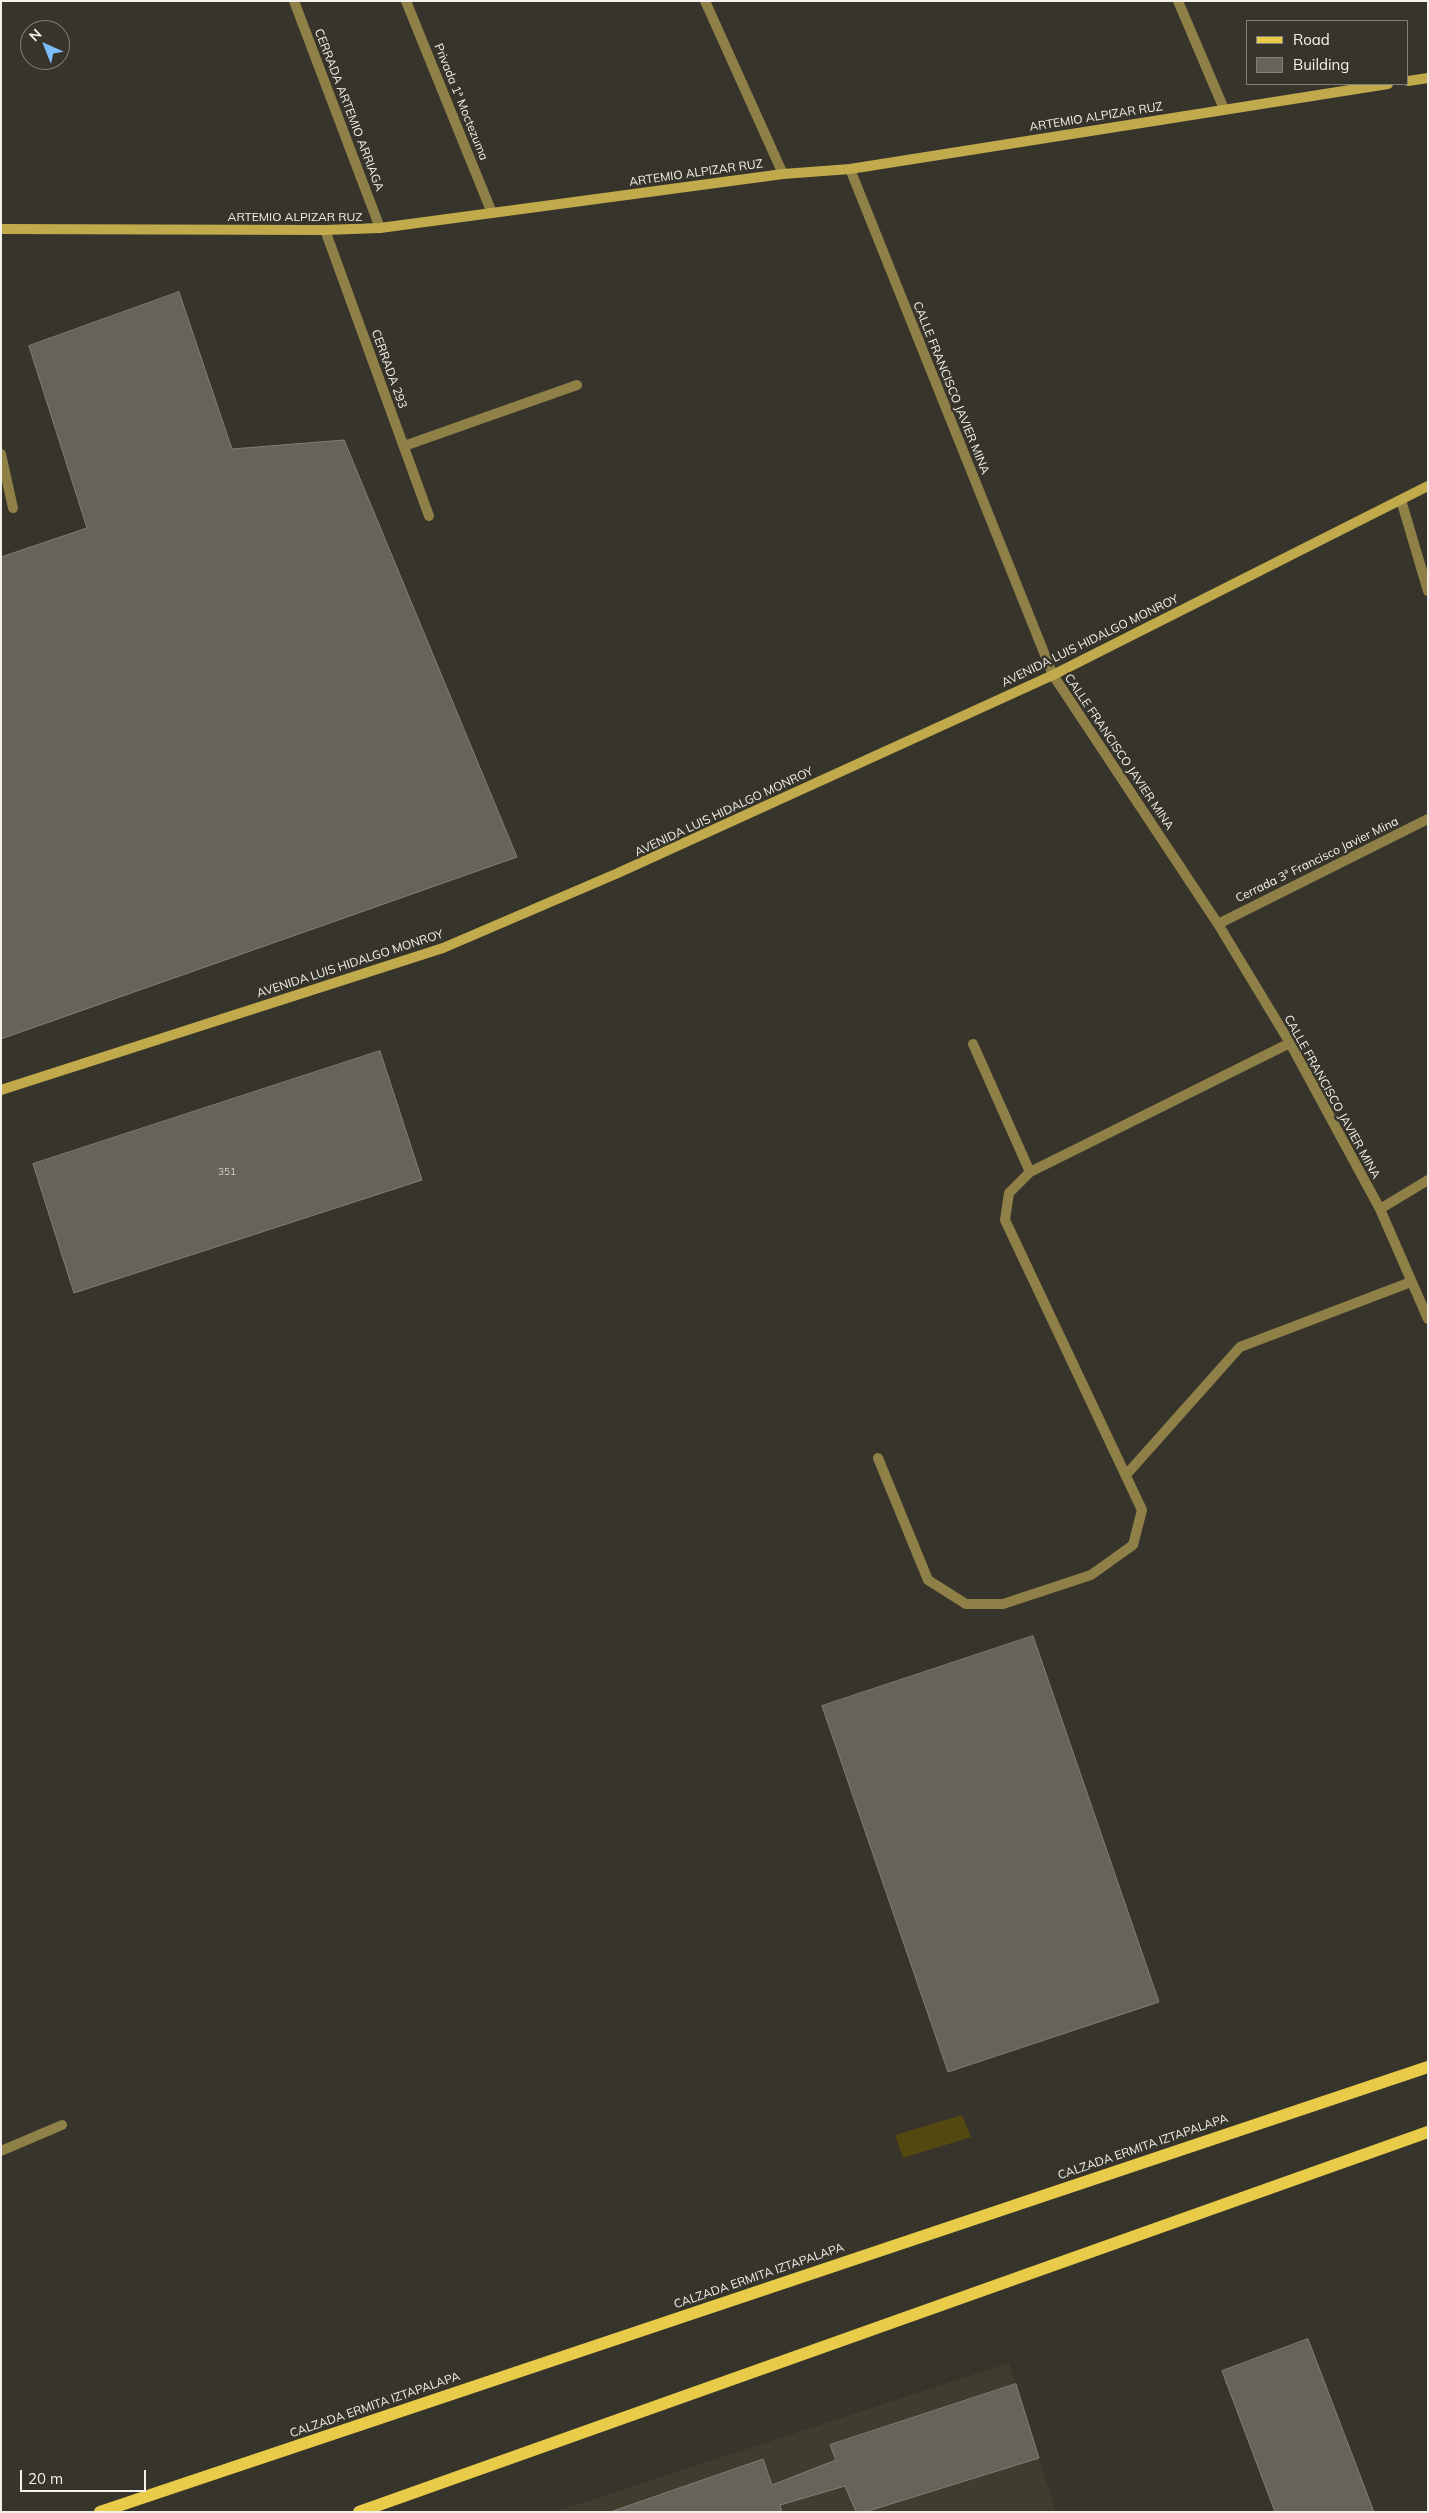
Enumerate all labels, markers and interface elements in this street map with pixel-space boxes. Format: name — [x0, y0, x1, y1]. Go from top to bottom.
north arrow — [20, 20, 70, 70]
legend — [1246, 20, 1409, 85]
text: N — [25, 25, 45, 45]
street label: CERRADA ARTEMIO ARRIAGA — [311, 27, 387, 193]
text: Road — [1293, 30, 1330, 49]
street label: Privada 1ª Moctezuma — [431, 41, 491, 163]
text: Building — [1293, 55, 1349, 74]
street label: ARTEMIO ALPIZAR RUZ — [1028, 99, 1164, 135]
street label: ARTEMIO ALPIZAR RUZ — [628, 156, 764, 190]
street label: ARTEMIO ALPIZAR RUZ — [228, 210, 362, 224]
street label: CALLE FRANCISCO JAVIER MINA — [910, 299, 992, 477]
street label: CERRADA 293 — [368, 328, 410, 410]
street label: AVENIDA LUIS HIDALGO MONROY — [999, 592, 1181, 690]
street label: CALLE FRANCISCO JAVIER MINA — [1061, 671, 1177, 833]
street label: AVENIDA LUIS HIDALGO MONROY — [633, 764, 815, 860]
street label: Cerrada 3ª Francisco Javier Mina — [1233, 814, 1401, 906]
street label: AVENIDA LUIS HIDALGO MONROY — [255, 927, 445, 1001]
street label: CALLE FRANCISCO JAVIER MINA — [1281, 1013, 1383, 1181]
house number: 351 — [218, 1166, 236, 1178]
street label: CALZADA ERMITA IZTAPALAPA — [1056, 2111, 1230, 2183]
street label: CALZADA ERMITA IZTAPALAPA — [672, 2240, 846, 2312]
street label: CALZADA ERMITA IZTAPALAPA — [288, 2369, 462, 2441]
scale bar — [22, 2460, 149, 2492]
text: 20 m — [28, 2469, 63, 2488]

